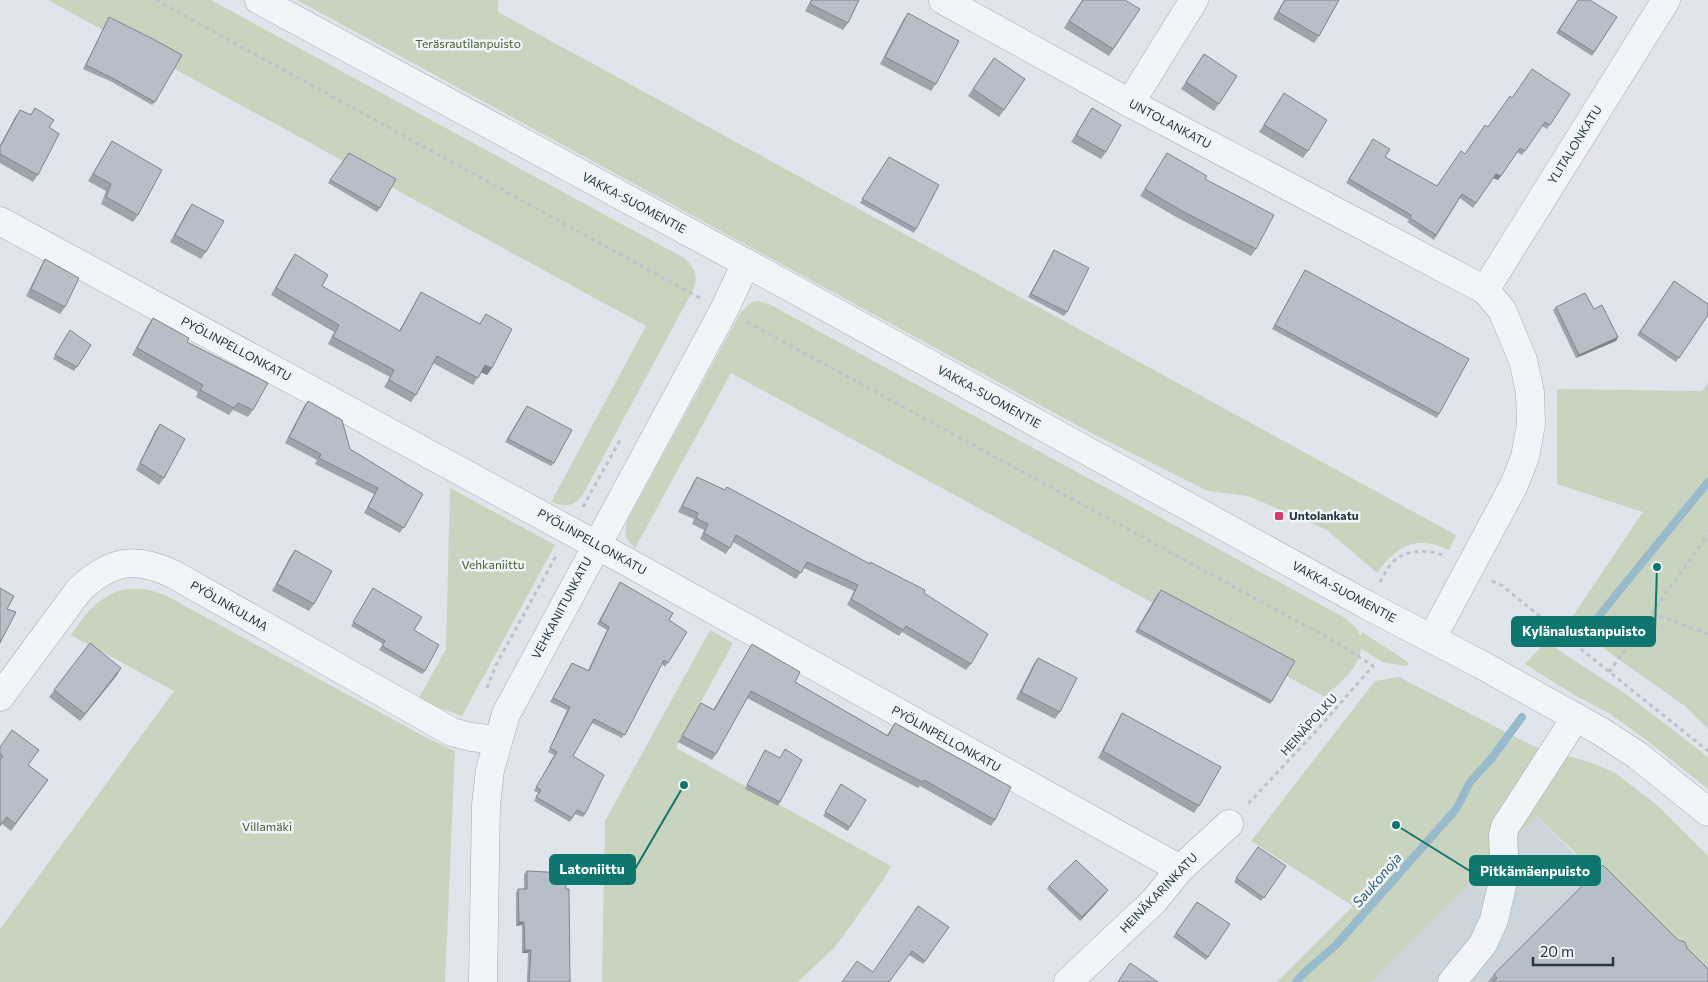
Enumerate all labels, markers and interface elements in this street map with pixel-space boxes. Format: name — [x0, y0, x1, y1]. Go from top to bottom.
park label: Teräsrautilanpuisto — [415, 36, 521, 50]
street label: UNTOLANKATU — [1127, 96, 1214, 151]
street label: YLITALONKATU — [1544, 103, 1604, 186]
street label: VAKKA-SUOMENTIE — [580, 169, 689, 236]
street label: PYÖLINPELLONKATU — [179, 313, 294, 383]
street label: VAKKA-SUOMENTIE — [935, 362, 1044, 430]
street label: PYÖLINPELLONKATU — [535, 505, 649, 577]
place label: Untolankatu — [1289, 508, 1359, 522]
marker: Untolankatu — [1273, 510, 1285, 522]
street label: VEHKANIITUNKATU — [528, 554, 594, 661]
park label: Vehkaniittu — [462, 557, 524, 571]
street label: VAKKA-SUOMENTIE — [1290, 558, 1399, 625]
street label: PYÖLINKULMA — [188, 577, 271, 633]
callout: Kylänalustanpuisto — [1512, 617, 1655, 646]
text: Kylänalustanpuisto — [1522, 622, 1646, 639]
street label: HEINÄPOLKU — [1277, 691, 1339, 758]
street label: PYÖLINPELLONKATU — [889, 702, 1003, 774]
park label: Villamäki — [242, 819, 292, 833]
water label: Saukonoja — [1348, 849, 1405, 910]
street label: HEINÄKARINKATU — [1117, 850, 1200, 935]
callout: Latoniittu — [550, 855, 635, 884]
callout: Pitkämäenpuisto — [1470, 856, 1600, 885]
text: Latoniittu — [559, 860, 625, 877]
text: Pitkämäenpuisto — [1480, 862, 1590, 879]
scale bar — [1533, 934, 1613, 966]
text: 20 m — [1540, 942, 1574, 960]

